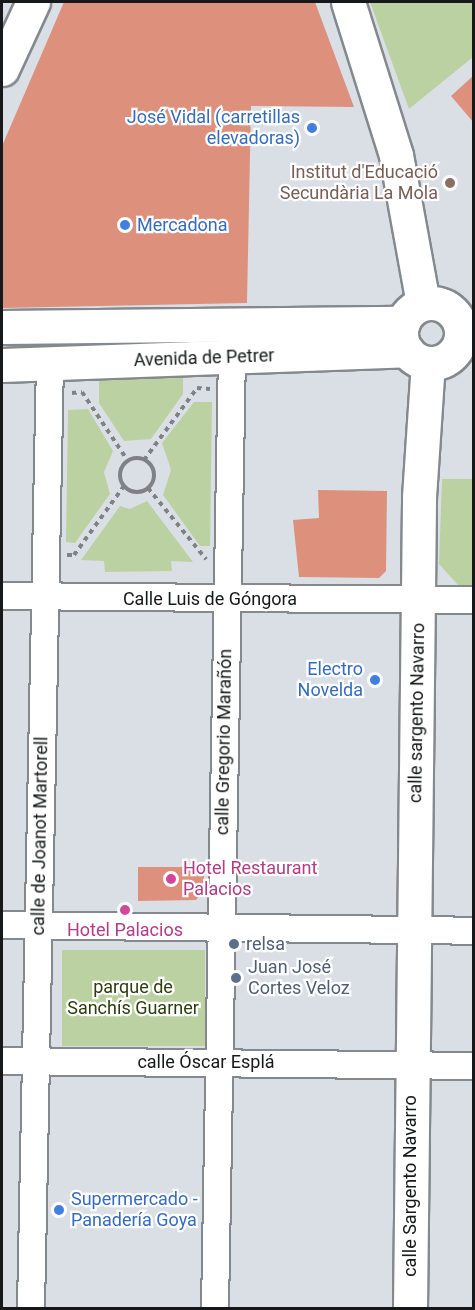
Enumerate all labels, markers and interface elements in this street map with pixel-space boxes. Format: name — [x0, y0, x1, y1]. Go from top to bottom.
place label: José Vidal (carretillas elevadoras) — [127, 107, 300, 150]
marker: José Vidal (carretillas elevadoras) — [305, 121, 319, 135]
place label: Institut d'Educació Secundària La Mola — [280, 162, 438, 204]
marker: Institut d'Educació Secundària La Mola — [443, 176, 457, 190]
place label: Mercadona — [137, 214, 228, 236]
marker: Mercadona — [118, 218, 132, 232]
street label: Avenida de Petrer — [133, 345, 275, 371]
street label: Calle Luis de Góngora — [123, 588, 297, 610]
street label: calle sargento Navarro — [405, 623, 429, 803]
street label: calle Gregorio Marañón — [212, 649, 236, 835]
place label: Electro Novelda — [298, 659, 363, 702]
marker: Electro Novelda — [368, 673, 382, 687]
street label: calle de Joanot Martorell — [27, 736, 53, 936]
place label: Hotel Restaurant Palacios — [183, 858, 317, 900]
marker: Hotel Restaurant Palacios — [164, 872, 178, 886]
marker: Hotel Palacios — [118, 903, 132, 917]
place label: Hotel Palacios — [67, 919, 183, 941]
place label: relsa — [246, 933, 285, 955]
marker: relsa — [227, 937, 241, 951]
place label: Juan José Cortes Veloz — [248, 957, 350, 1000]
marker: Juan José Cortes Veloz — [229, 971, 243, 985]
park label: parque de Sanchís Guarner — [67, 977, 199, 1020]
street label: calle Óscar Esplá — [137, 1051, 275, 1073]
street label: calle Sargento Navarro — [399, 1095, 421, 1277]
place label: Supermercado - Panadería Goya — [71, 1189, 198, 1232]
marker: Supermercado - Panadería Goya — [52, 1203, 66, 1217]

